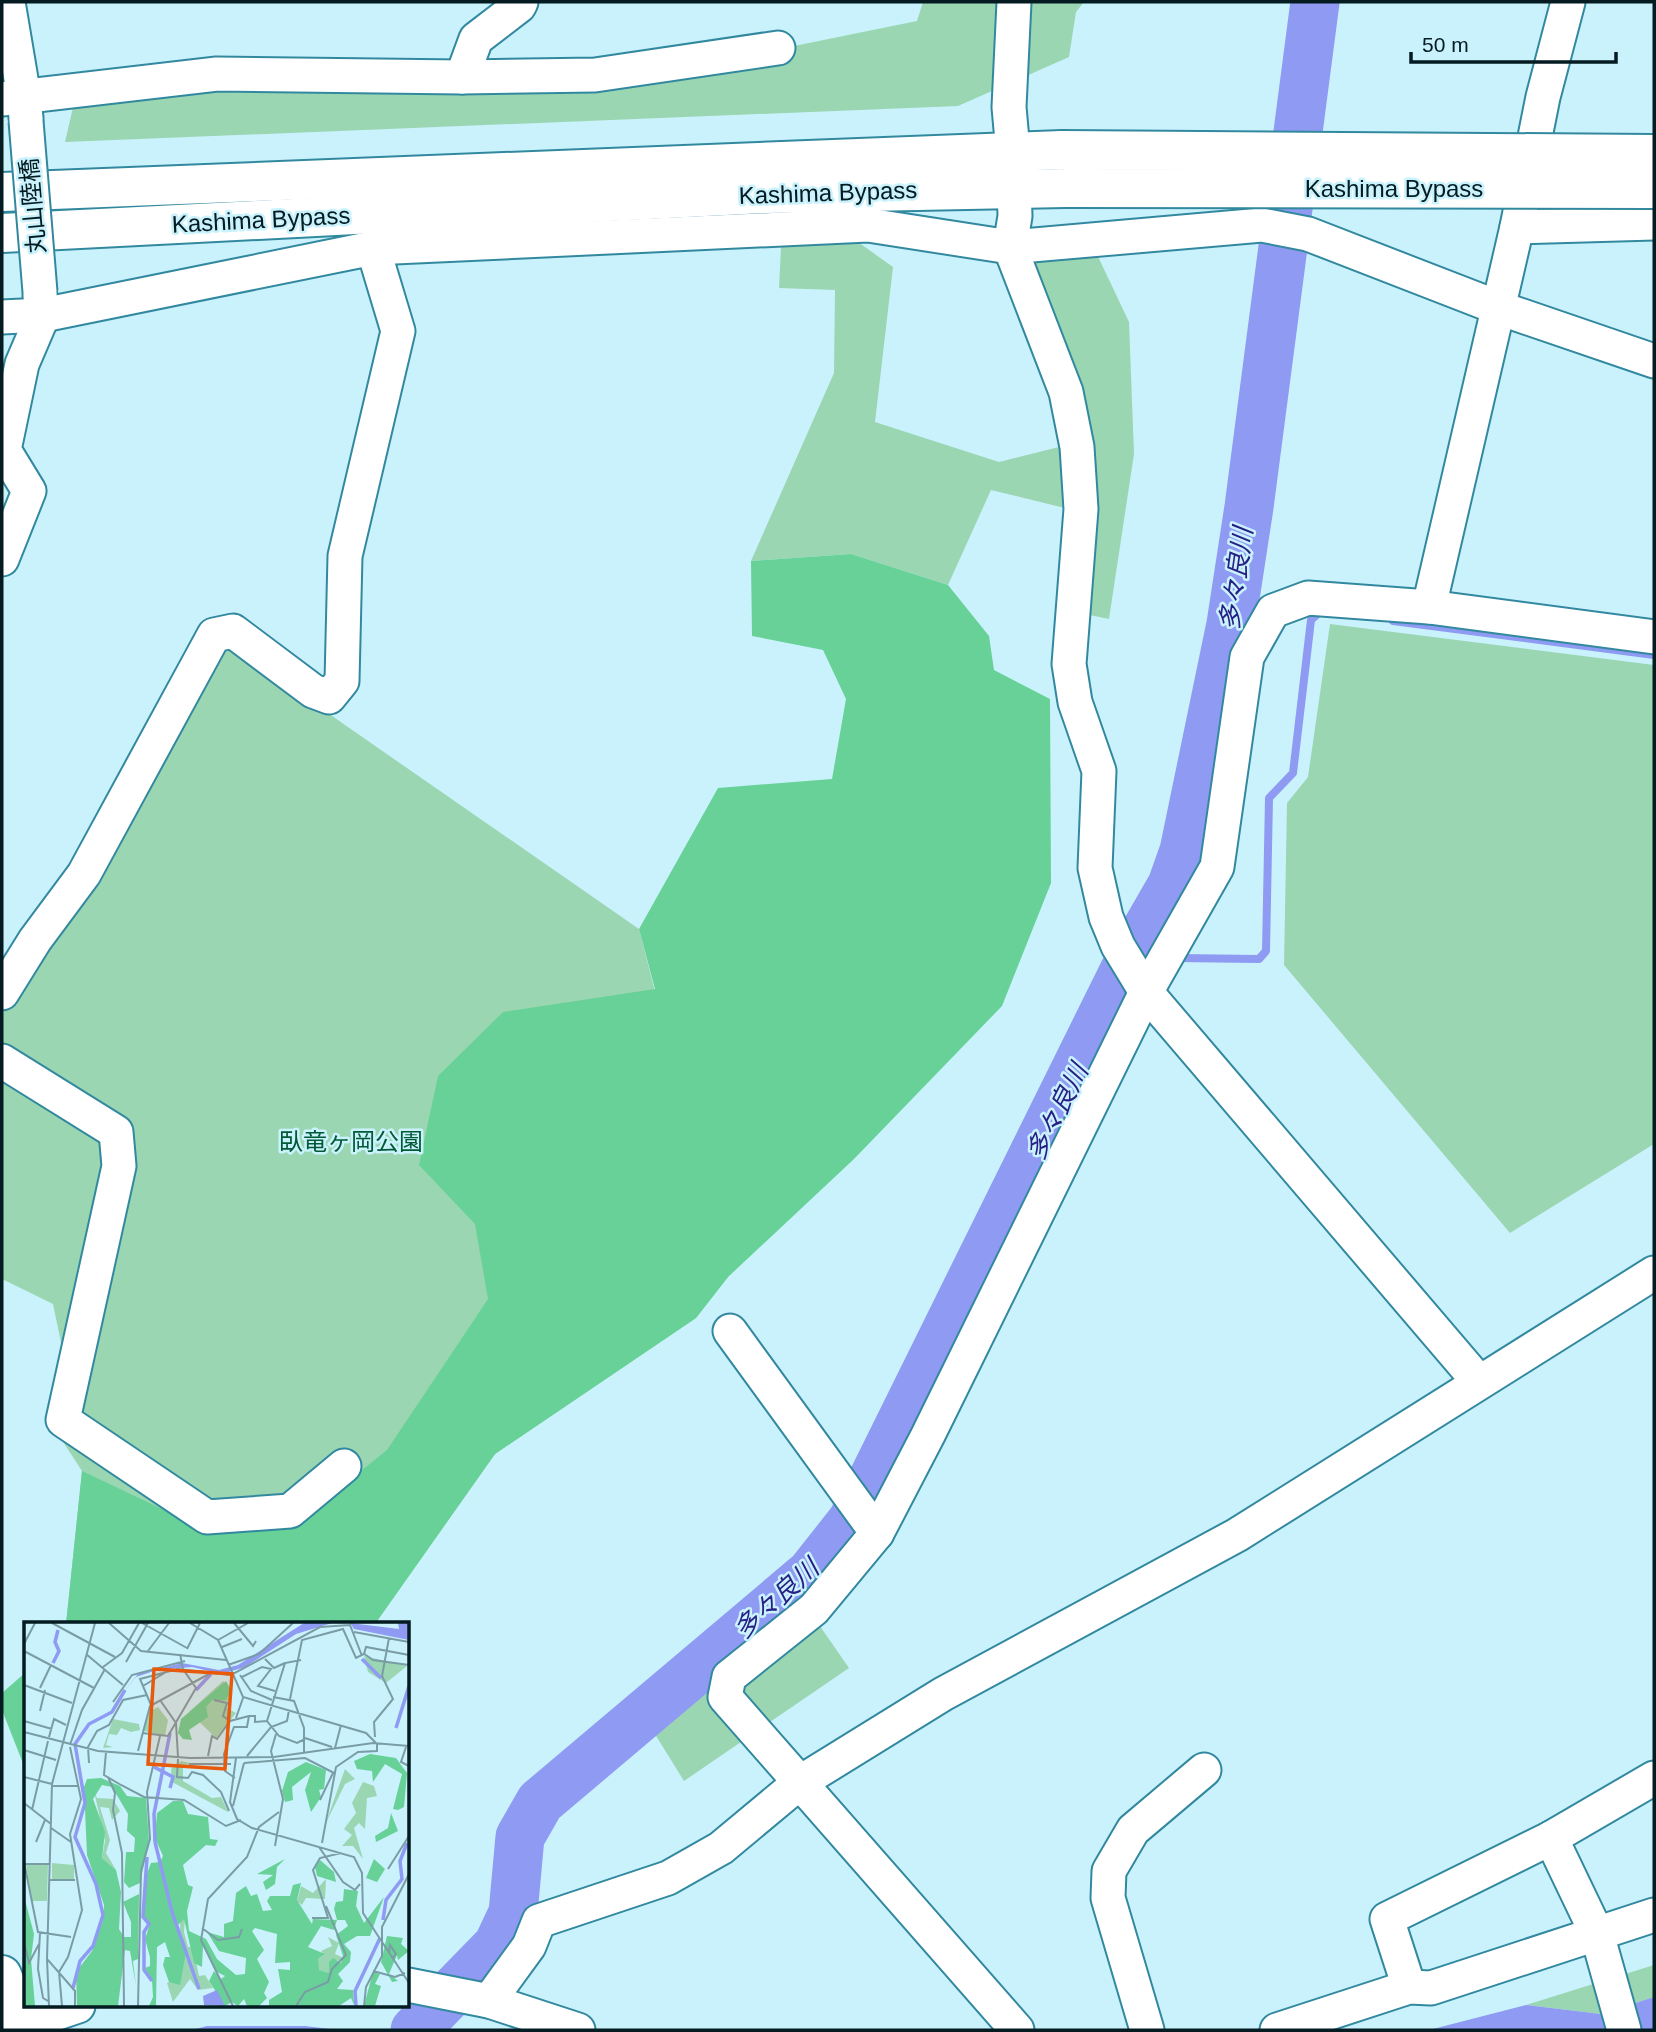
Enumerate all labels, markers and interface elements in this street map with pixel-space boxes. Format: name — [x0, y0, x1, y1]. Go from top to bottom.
scale bar — [1411, 21, 1616, 65]
text: 50 m — [1422, 33, 1469, 56]
street label: 丸山陸橋 — [15, 157, 50, 255]
street label: Kashima Bypass — [1305, 175, 1483, 202]
street label: Kashima Bypass — [738, 176, 918, 209]
street label: Kashima Bypass — [171, 201, 351, 238]
water label: 多々良川 — [1214, 522, 1259, 633]
water label: 多々良川 — [1020, 1056, 1095, 1165]
park label: 臥竜ヶ岡公園 — [279, 1128, 423, 1155]
water label: 多々良川 — [727, 1551, 827, 1645]
inset map — [24, 1622, 410, 2008]

